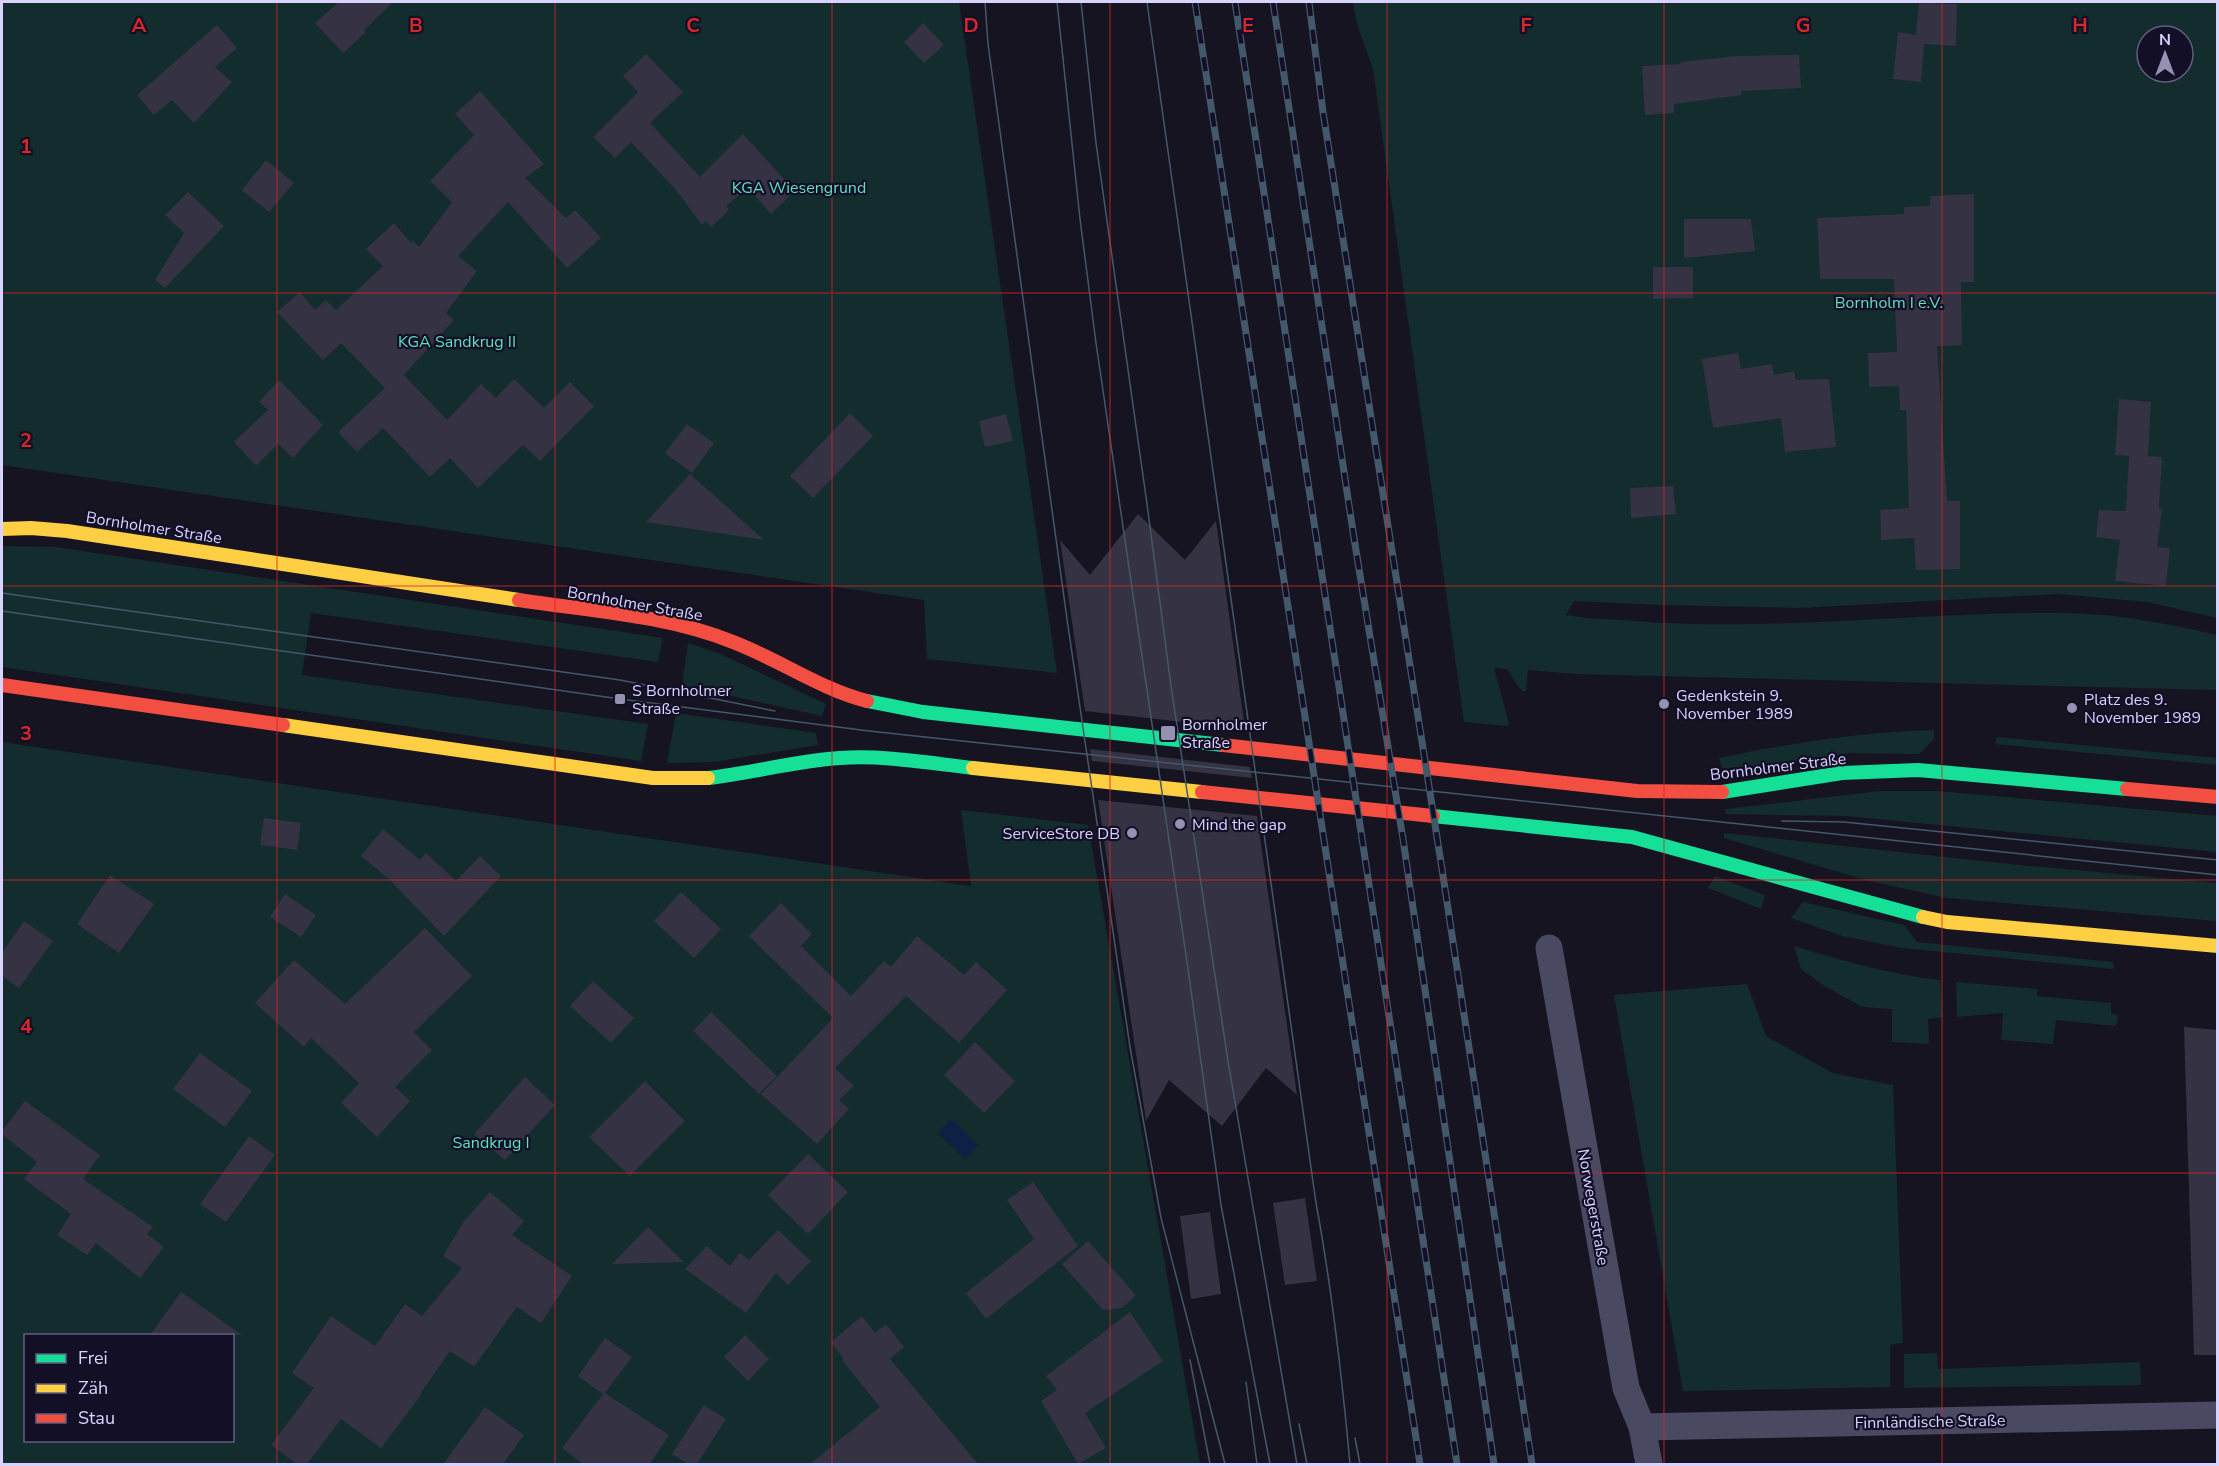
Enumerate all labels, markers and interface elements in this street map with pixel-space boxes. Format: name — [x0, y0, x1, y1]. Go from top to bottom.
text: A — [132, 12, 147, 39]
text: B — [409, 12, 423, 39]
text: C — [686, 12, 700, 39]
text: D — [963, 12, 979, 39]
text: E — [1242, 12, 1254, 39]
text: F — [1520, 12, 1532, 39]
text: G — [1796, 12, 1810, 39]
text: H — [2072, 12, 2088, 39]
north arrow — [2135, 24, 2195, 84]
text: N — [2159, 29, 2171, 51]
text: 1 — [20, 133, 32, 160]
park label: KGA Wiesengrund — [732, 177, 866, 199]
park label: Bornholm I e.V. — [1835, 292, 1943, 314]
park label: KGA Sandkrug II — [398, 331, 516, 353]
text: 2 — [20, 427, 32, 454]
street label: Bornholmer Straße — [84, 506, 223, 550]
street label: Bornholmer Straße — [565, 581, 704, 627]
place label: S Bornholmer Straße — [632, 680, 731, 720]
place label: Gedenkstein 9. November 1989 — [1676, 685, 1793, 725]
place label: Platz des 9. November 1989 — [2084, 689, 2201, 729]
marker: S Bornholmer Straße — [613, 692, 627, 706]
marker: Gedenkstein 9. November 1989 — [1657, 697, 1671, 711]
marker: Platz des 9. November 1989 — [2065, 701, 2079, 715]
place label: Bornholmer Straße — [1182, 714, 1267, 754]
text: 3 — [20, 720, 32, 747]
marker: Bornholmer Straße — [1159, 724, 1177, 742]
street label: Bornholmer Straße — [1709, 748, 1848, 786]
place label: Mind the gap — [1192, 814, 1286, 836]
marker: Mind the gap — [1173, 817, 1187, 831]
place label: ServiceStore DB — [1003, 823, 1120, 845]
marker: ServiceStore DB — [1125, 826, 1139, 840]
text: 4 — [20, 1013, 32, 1040]
park label: Sandkrug I — [452, 1132, 530, 1154]
street label: Norwegerstraße — [1572, 1147, 1614, 1267]
legend — [24, 1334, 234, 1442]
text: Frei — [78, 1346, 108, 1370]
text: Zäh — [78, 1376, 108, 1400]
text: Stau — [78, 1406, 115, 1430]
street label: Finnländische Straße — [1854, 1410, 2006, 1434]

